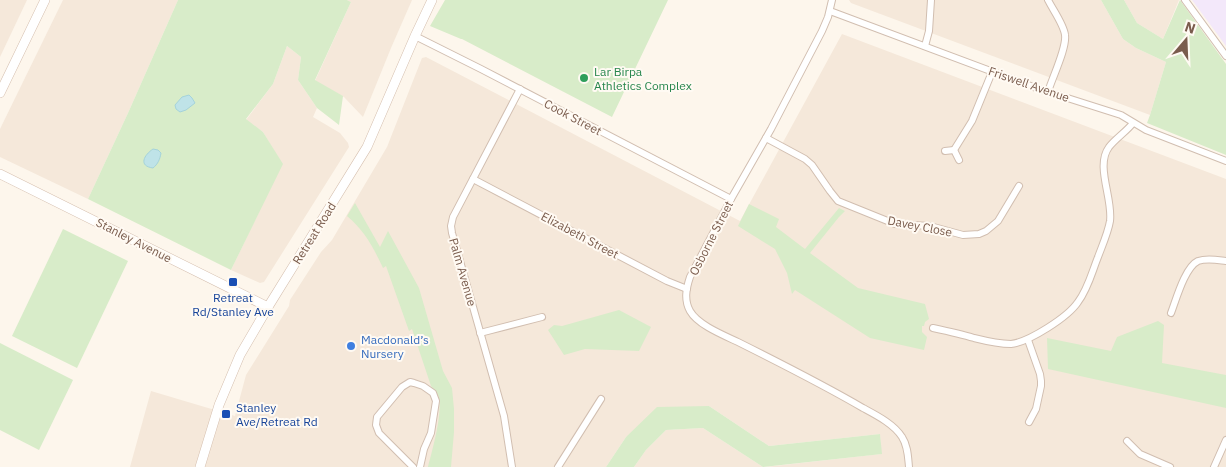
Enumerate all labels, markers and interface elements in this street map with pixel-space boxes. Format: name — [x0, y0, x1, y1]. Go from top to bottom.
north arrow — [1161, 15, 1211, 65]
text: N — [1183, 18, 1198, 38]
street label: Friswell Avenue — [986, 63, 1072, 105]
place label: Lar Birpa Athletics Complex — [594, 64, 692, 93]
marker: Lar Birpa Athletics Complex — [578, 72, 590, 84]
street label: Cook Street — [542, 96, 604, 138]
street label: Osborne Street — [686, 198, 736, 278]
street label: Retreat Road — [289, 199, 339, 267]
street label: Elizabeth Street — [539, 208, 621, 262]
street label: Davey Close — [886, 212, 954, 240]
street label: Stanley Avenue — [94, 214, 175, 266]
street label: Palm Avenue — [446, 236, 480, 308]
marker: Retreat Rd/Stanley Ave — [227, 276, 239, 288]
place label: Retreat Rd/Stanley Ave — [192, 290, 274, 319]
place label: Macdonald’s Nursery — [361, 332, 429, 361]
marker: Macdonald’s Nursery — [345, 340, 357, 352]
place label: Stanley Ave/Retreat Rd — [236, 400, 318, 429]
marker: Stanley Ave/Retreat Rd — [220, 408, 232, 420]

